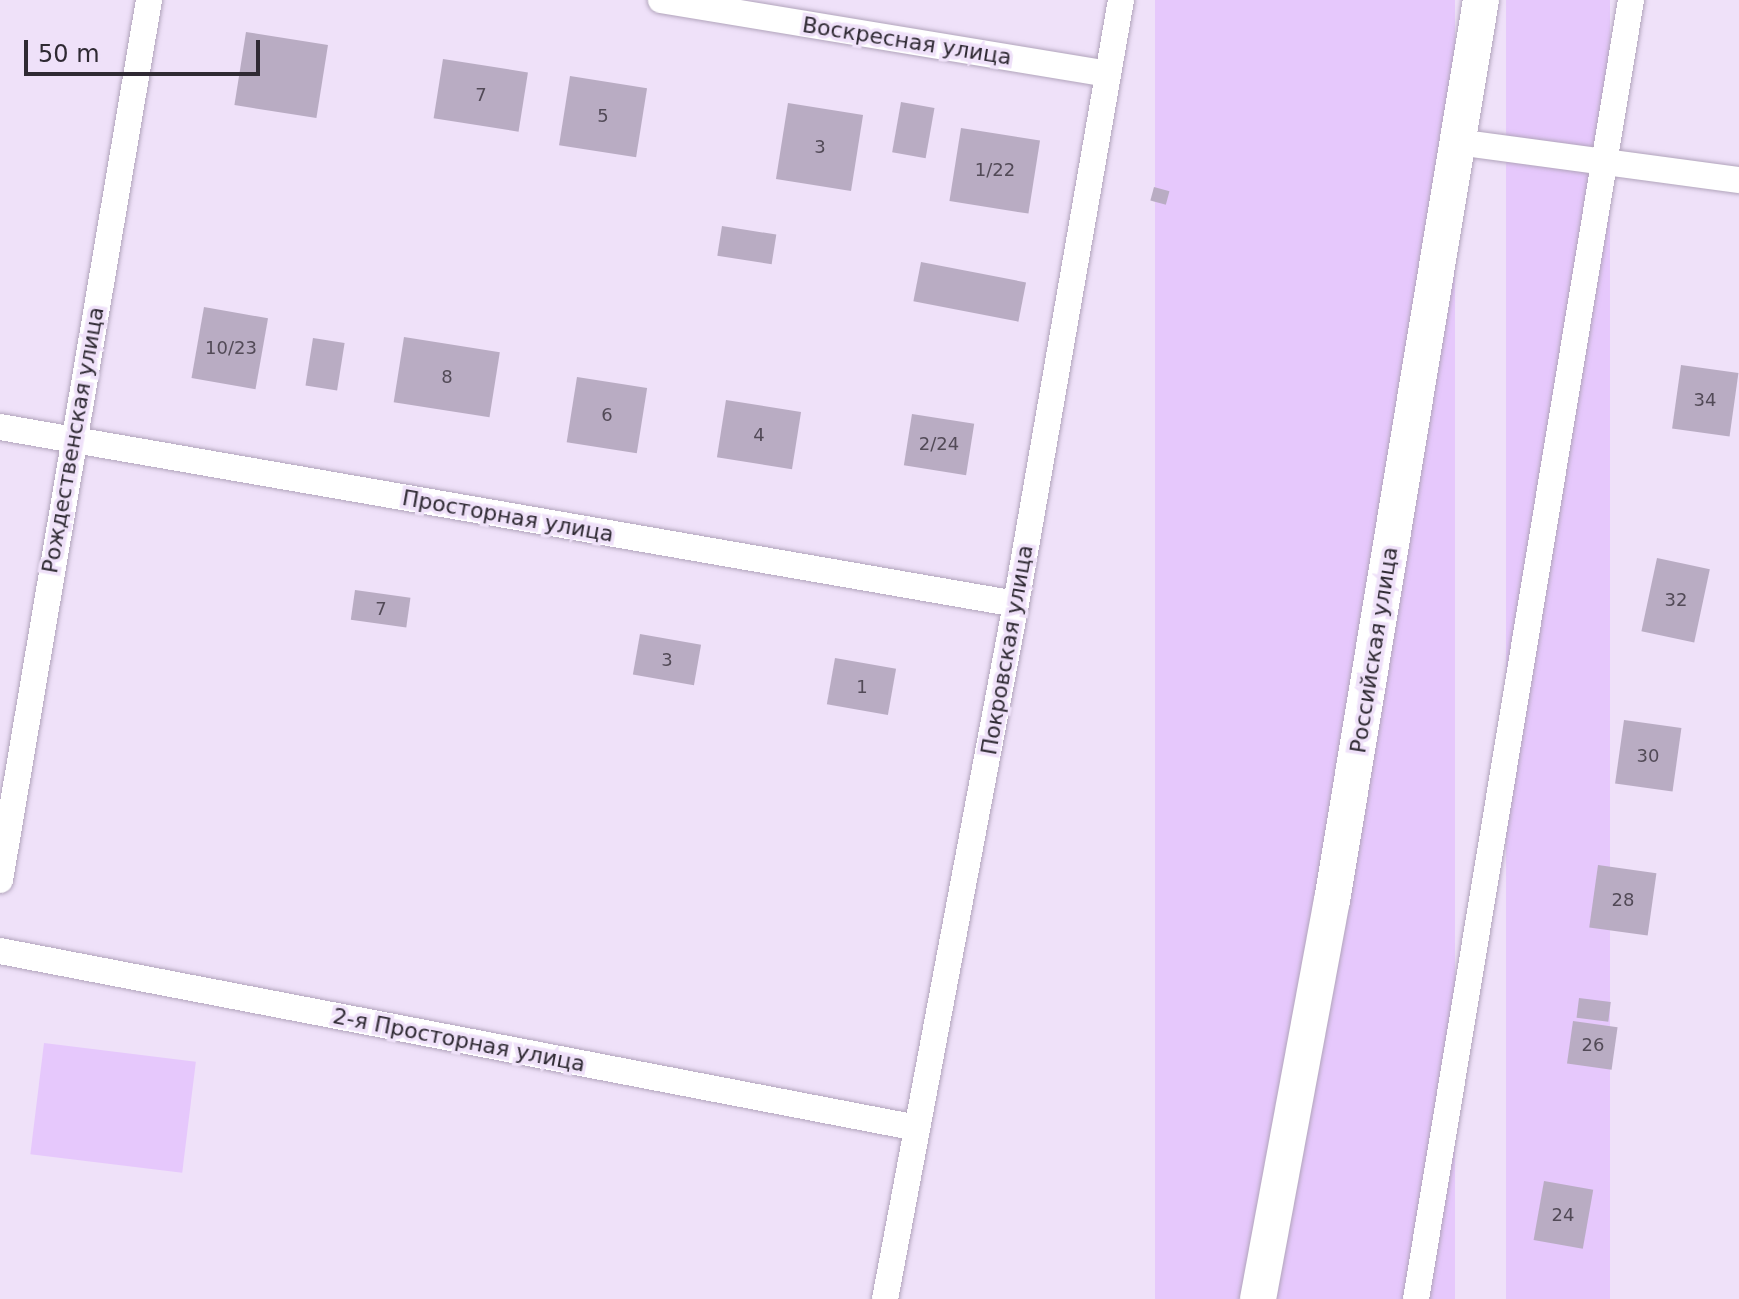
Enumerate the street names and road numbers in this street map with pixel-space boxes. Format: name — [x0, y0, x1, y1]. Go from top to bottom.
street label: Воскресная улица — [801, 11, 1013, 71]
street label: Рождественская улица — [37, 305, 109, 575]
street label: Просторная улица — [400, 484, 616, 548]
street label: Покровская улица — [976, 543, 1038, 757]
street label: Российская улица — [1345, 545, 1403, 755]
street label: 2-я Просторная улица — [331, 1003, 587, 1077]

